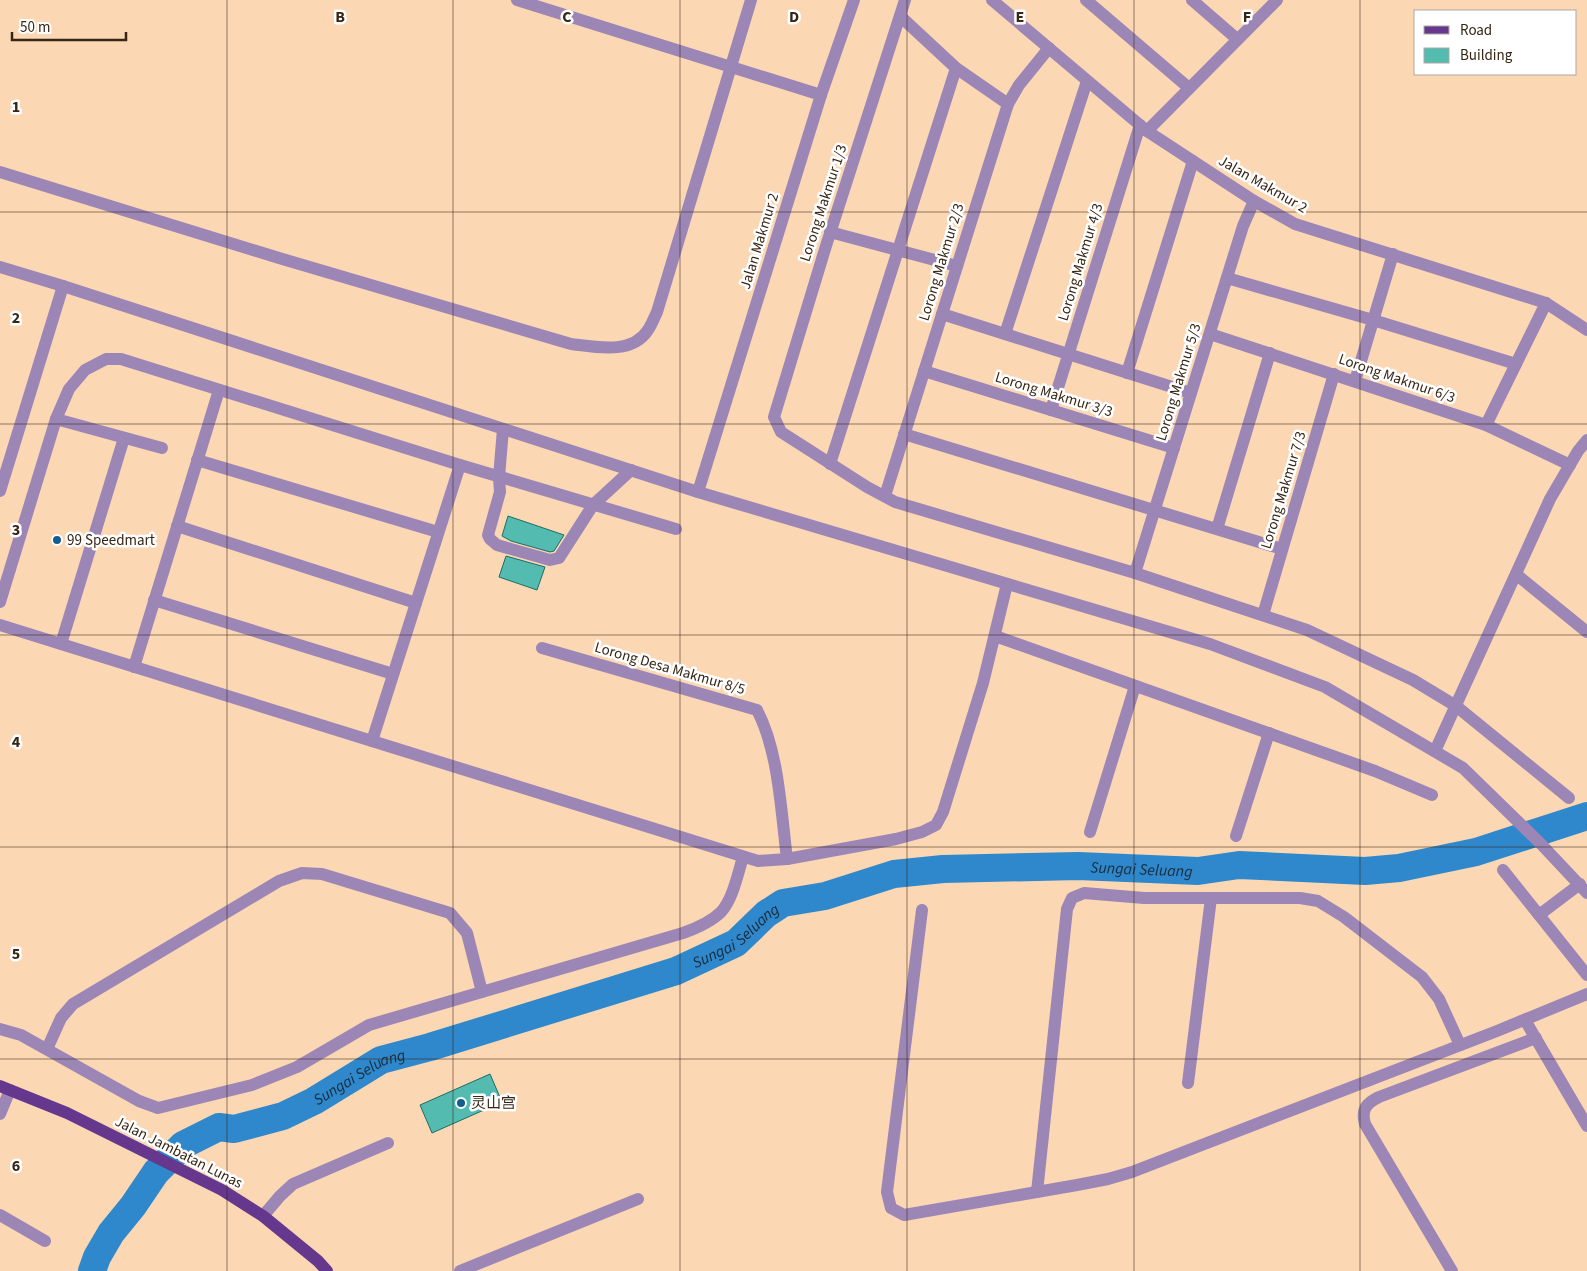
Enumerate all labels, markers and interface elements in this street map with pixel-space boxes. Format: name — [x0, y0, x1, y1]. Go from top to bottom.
text: B — [335, 6, 345, 28]
text: C — [562, 6, 572, 28]
text: D — [789, 6, 799, 28]
text: E — [1016, 6, 1024, 28]
text: F — [1243, 6, 1251, 28]
scale bar — [12, 10, 126, 42]
legend — [1414, 10, 1577, 75]
text: 50 m — [20, 17, 50, 38]
text: Road — [1460, 20, 1492, 41]
text: Building — [1460, 45, 1513, 66]
text: 1 — [12, 96, 20, 118]
street label: Lorong Makmur 1/3 — [795, 142, 852, 264]
street label: Jalan Makmur 2 — [1214, 150, 1311, 218]
street label: Jalan Makmur 2 — [735, 191, 784, 292]
street label: Lorong Makmur 2/3 — [914, 201, 969, 324]
street label: Lorong Makmur 4/3 — [1053, 201, 1108, 324]
text: 2 — [12, 307, 20, 329]
street label: Lorong Makmur 5/3 — [1151, 321, 1206, 444]
street label: Lorong Makmur 6/3 — [1336, 349, 1458, 408]
street label: Lorong Makmur 3/3 — [992, 367, 1115, 422]
street label: Lorong Makmur 7/3 — [1256, 429, 1311, 552]
text: 3 — [12, 519, 20, 541]
place label: 99 Speedmart — [67, 530, 155, 551]
marker: 99 Speedmart — [51, 534, 63, 546]
street label: Lorong Desa Makmur 8/5 — [592, 637, 748, 700]
text: 4 — [12, 731, 21, 753]
water label: Sungai Seluang — [1090, 857, 1193, 883]
water label: Sungai Seluang — [689, 898, 784, 974]
text: 5 — [12, 943, 20, 965]
water label: Sungai Seluang — [309, 1044, 408, 1111]
place label: 灵山宫 — [471, 1093, 516, 1114]
marker: 灵山宫 — [455, 1097, 467, 1109]
street label: Jalan Jambatan Lunas — [111, 1111, 246, 1194]
text: 6 — [12, 1155, 20, 1177]

